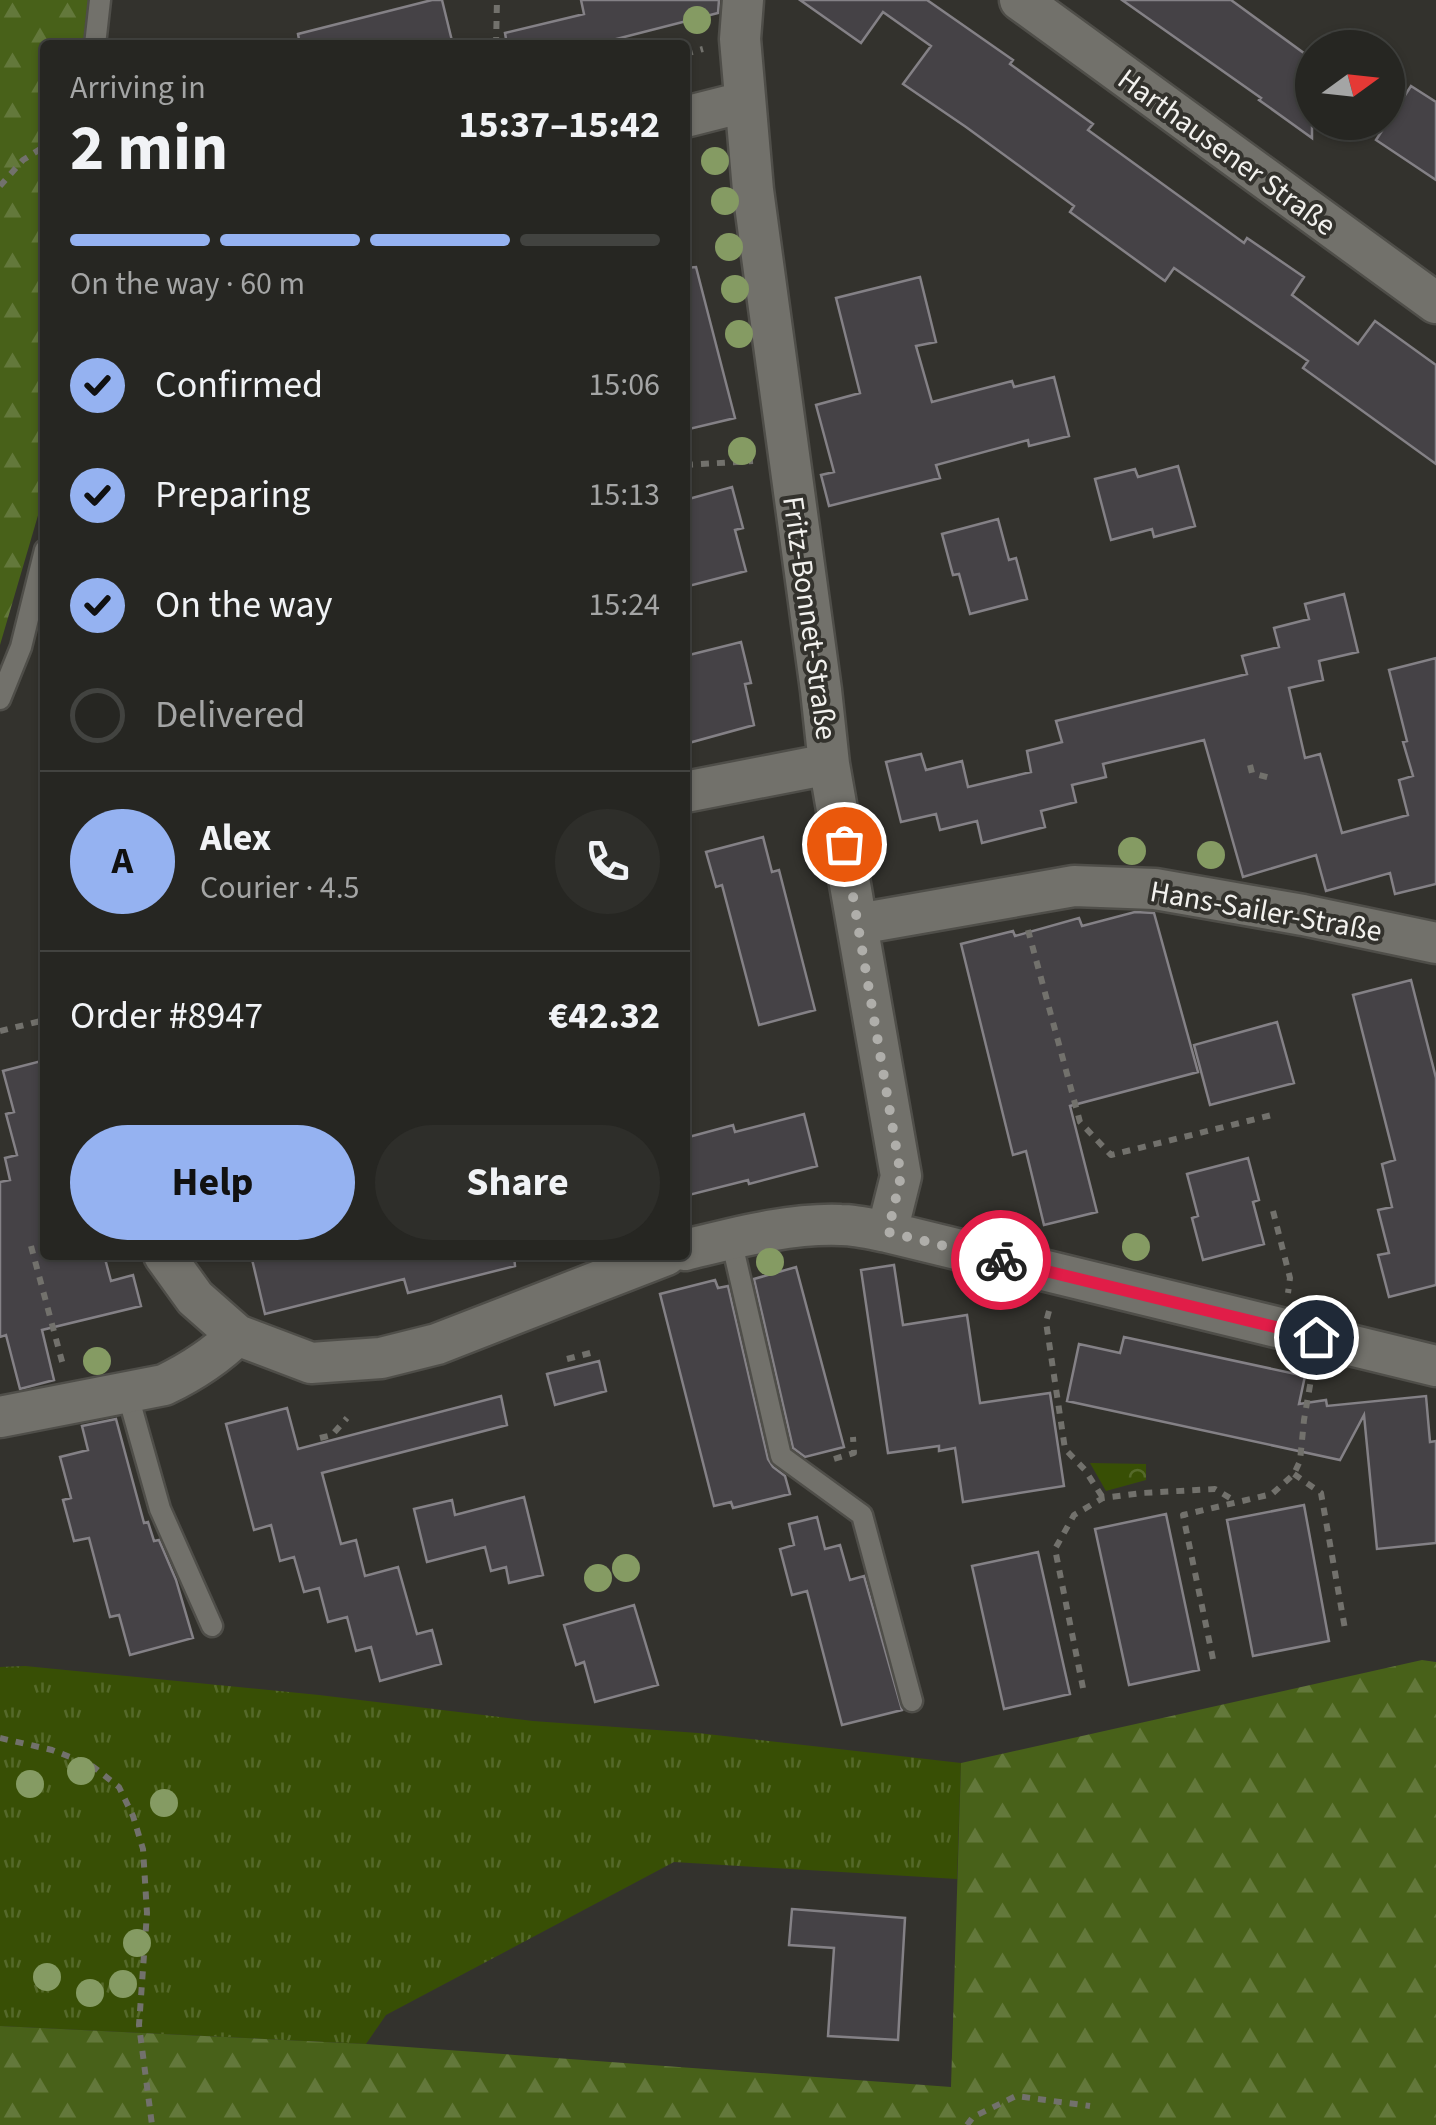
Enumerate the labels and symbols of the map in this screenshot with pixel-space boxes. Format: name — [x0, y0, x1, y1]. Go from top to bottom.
north arrow — [1295, 30, 1405, 140]
street label: Harthausener Straße — [1109, 58, 1345, 246]
street label: Fritz-Bonnet-Straße — [771, 493, 848, 743]
pin — [802, 802, 887, 887]
street label: Hans-Sailer-Straße — [1147, 870, 1385, 953]
courier — [951, 1210, 1051, 1310]
pin — [1274, 1295, 1359, 1380]

